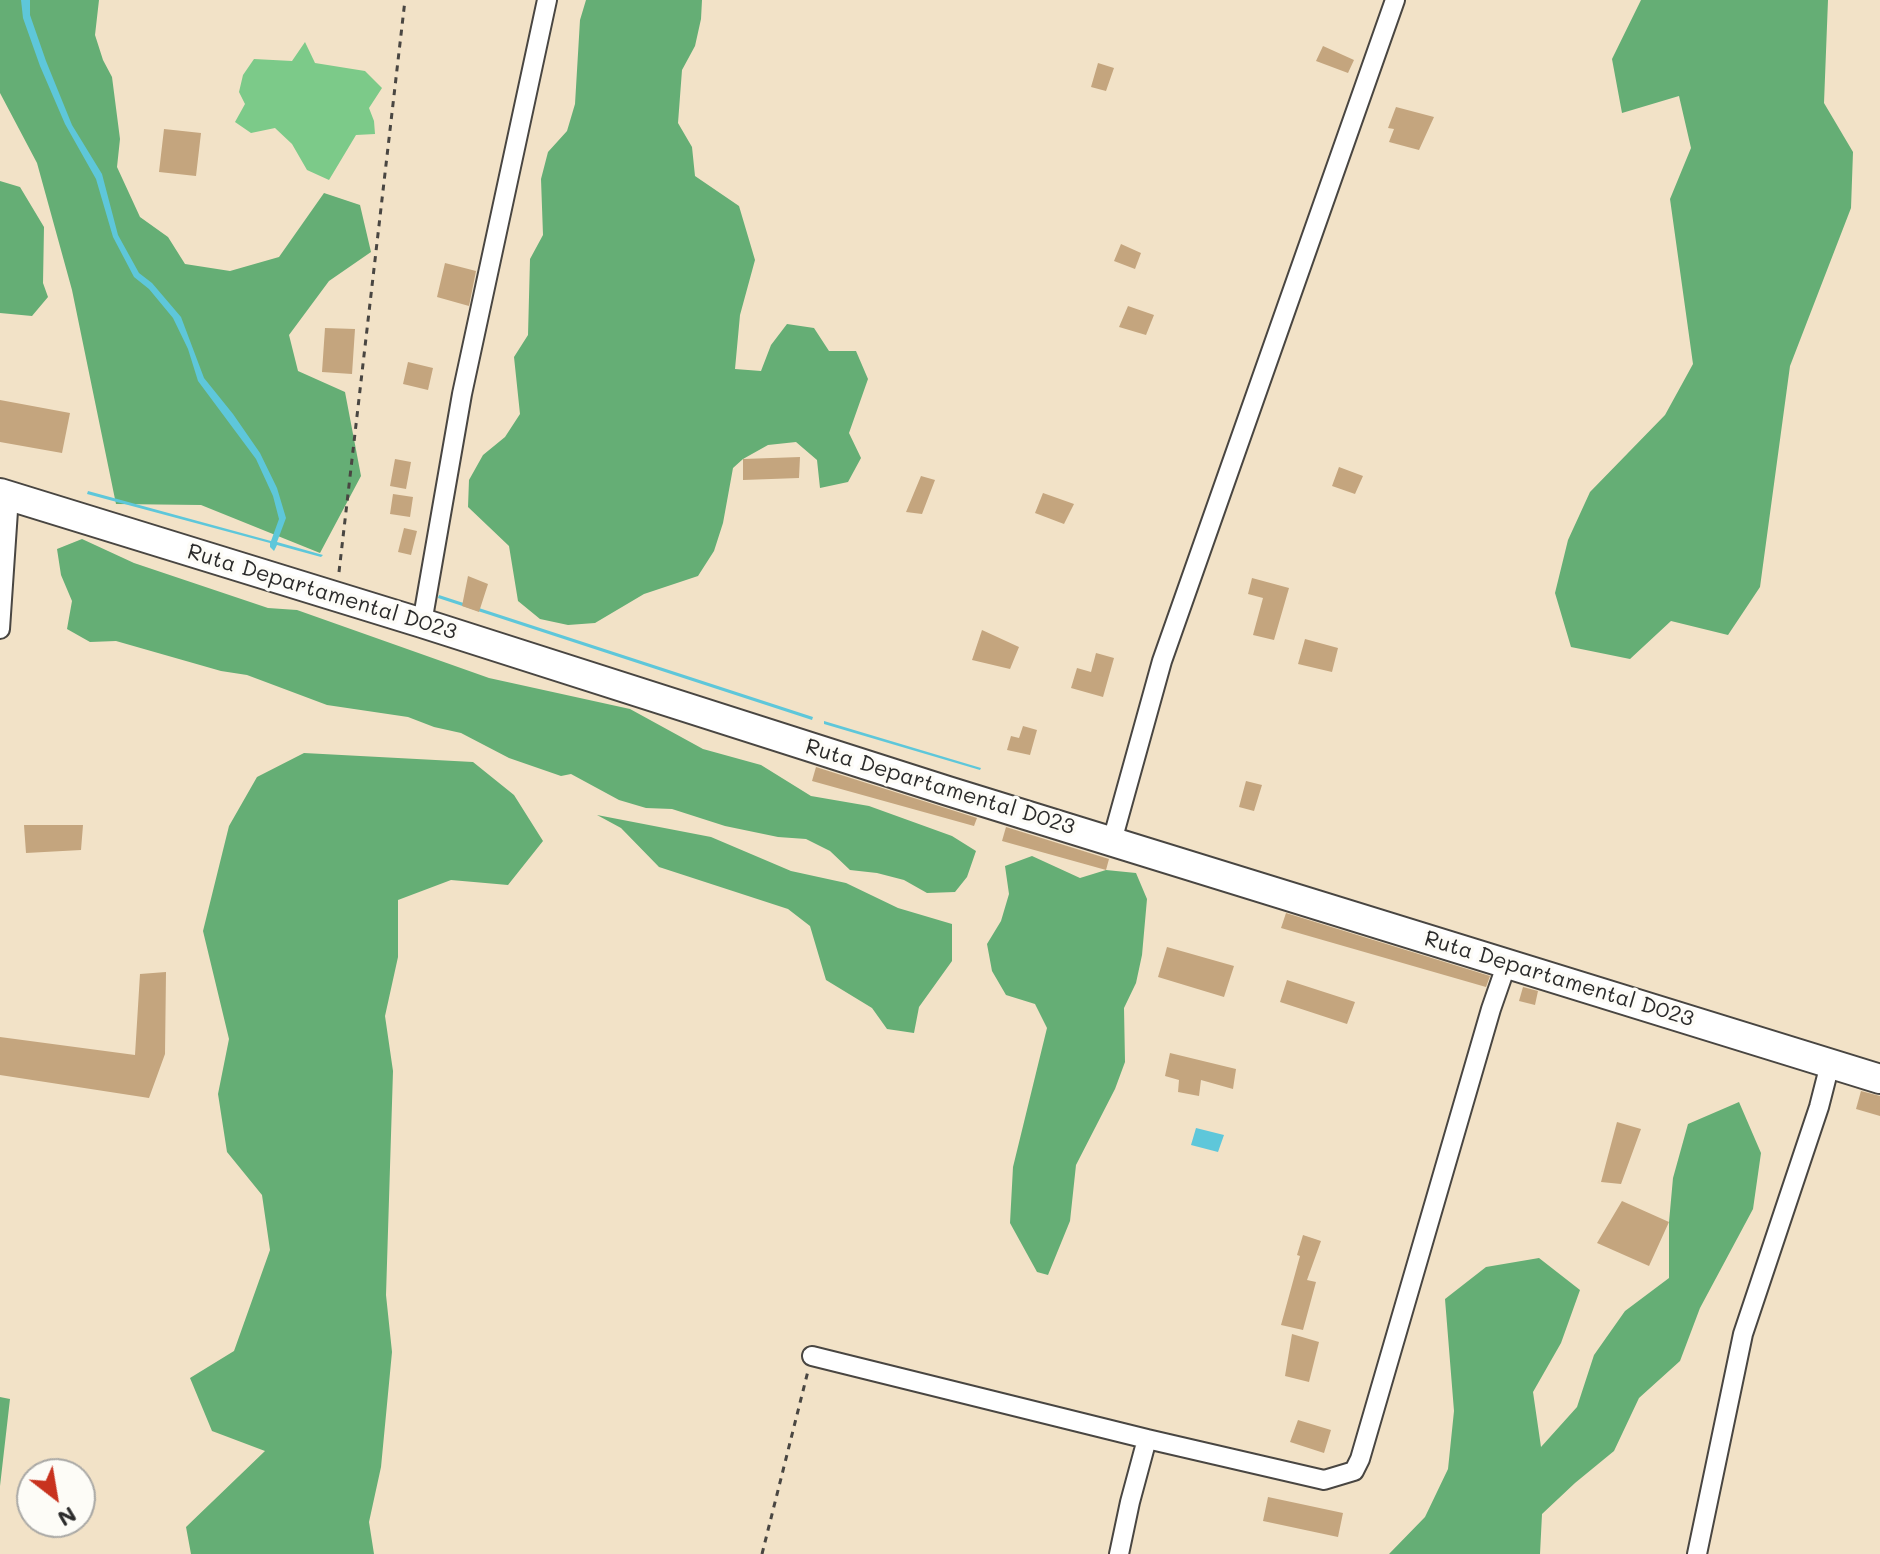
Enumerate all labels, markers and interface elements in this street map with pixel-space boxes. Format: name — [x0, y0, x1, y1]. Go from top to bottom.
street label: Ruta Departamental D023 — [184, 538, 460, 646]
street label: Ruta Departamental D023 — [802, 733, 1078, 841]
street label: Ruta Departamental D023 — [1421, 925, 1697, 1033]
north arrow — [16, 1458, 96, 1538]
text: N — [53, 1501, 82, 1534]

